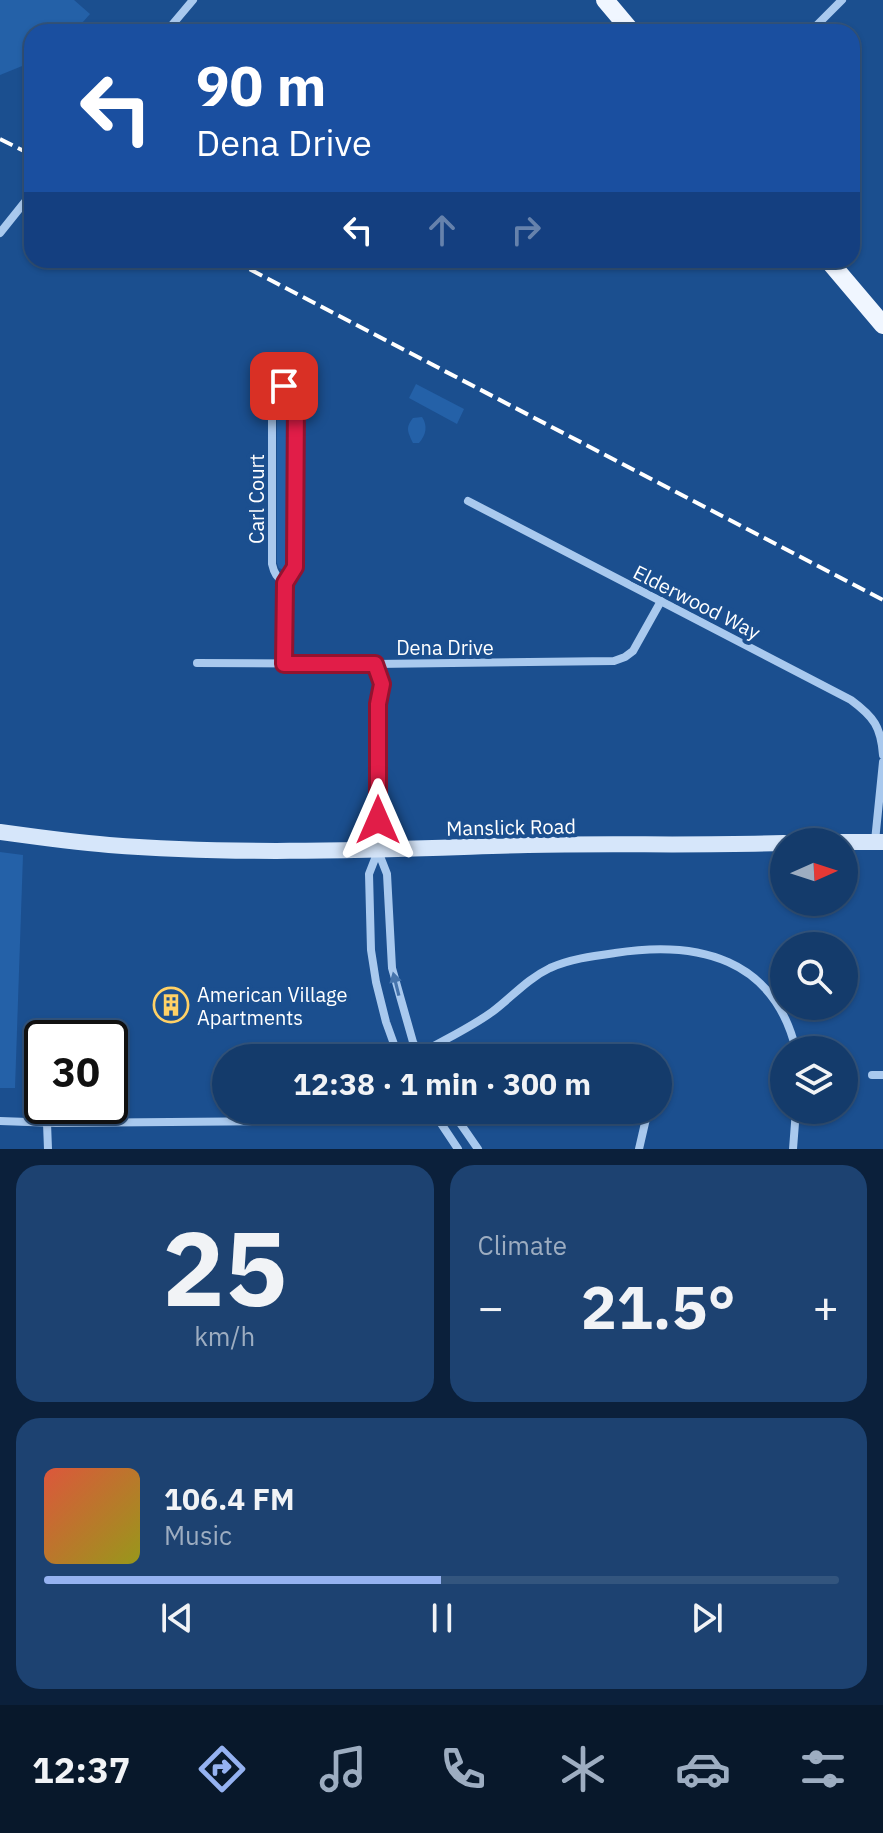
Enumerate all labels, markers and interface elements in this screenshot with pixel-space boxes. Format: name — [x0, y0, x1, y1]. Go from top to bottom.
text: 90 m — [196, 49, 326, 121]
icon: left — [64, 56, 168, 160]
text: Dena Drive — [196, 119, 372, 166]
icon: left — [336, 208, 380, 252]
icon: ahead — [420, 208, 464, 252]
icon: right — [504, 208, 548, 252]
pin — [250, 352, 318, 420]
icon: arrive — [262, 364, 306, 408]
street label: Carl Court — [243, 454, 270, 544]
street label: Elderwood Way — [629, 558, 765, 646]
street label: Dena Drive — [396, 634, 494, 661]
position arrow — [336, 778, 420, 862]
street label: Manslick Road — [446, 812, 576, 842]
north arrow — [770, 828, 858, 916]
map controls — [770, 828, 858, 1124]
button: search — [770, 932, 858, 1020]
one-way arrow — [389, 972, 401, 997]
place label: American Village Apartments — [197, 981, 347, 1031]
building icon: American Village Apartments — [152, 986, 190, 1024]
speed limit sign: 30 — [24, 1020, 128, 1124]
button: layers — [770, 1036, 858, 1124]
text: 12:38 · 1 min · 300 m — [293, 1064, 591, 1103]
text: 25 — [162, 1199, 287, 1335]
text: Climate — [478, 1228, 567, 1262]
text: 21.5° — [581, 1267, 736, 1346]
text: − — [478, 1278, 504, 1335]
text: + — [813, 1278, 839, 1335]
text: km/h — [194, 1319, 255, 1353]
text: 106.4 FM — [164, 1479, 295, 1518]
text: Music — [164, 1518, 232, 1552]
icon: previous — [155, 1596, 199, 1640]
icon: pause — [420, 1596, 464, 1640]
icon: next — [685, 1596, 729, 1640]
icon: directions — [194, 1741, 250, 1797]
icon: music — [315, 1741, 371, 1797]
icon: phone — [435, 1741, 491, 1797]
icon: climate — [555, 1741, 611, 1797]
icon: car — [675, 1741, 731, 1797]
icon: filters — [795, 1741, 851, 1797]
text: 12:37 — [32, 1746, 130, 1793]

